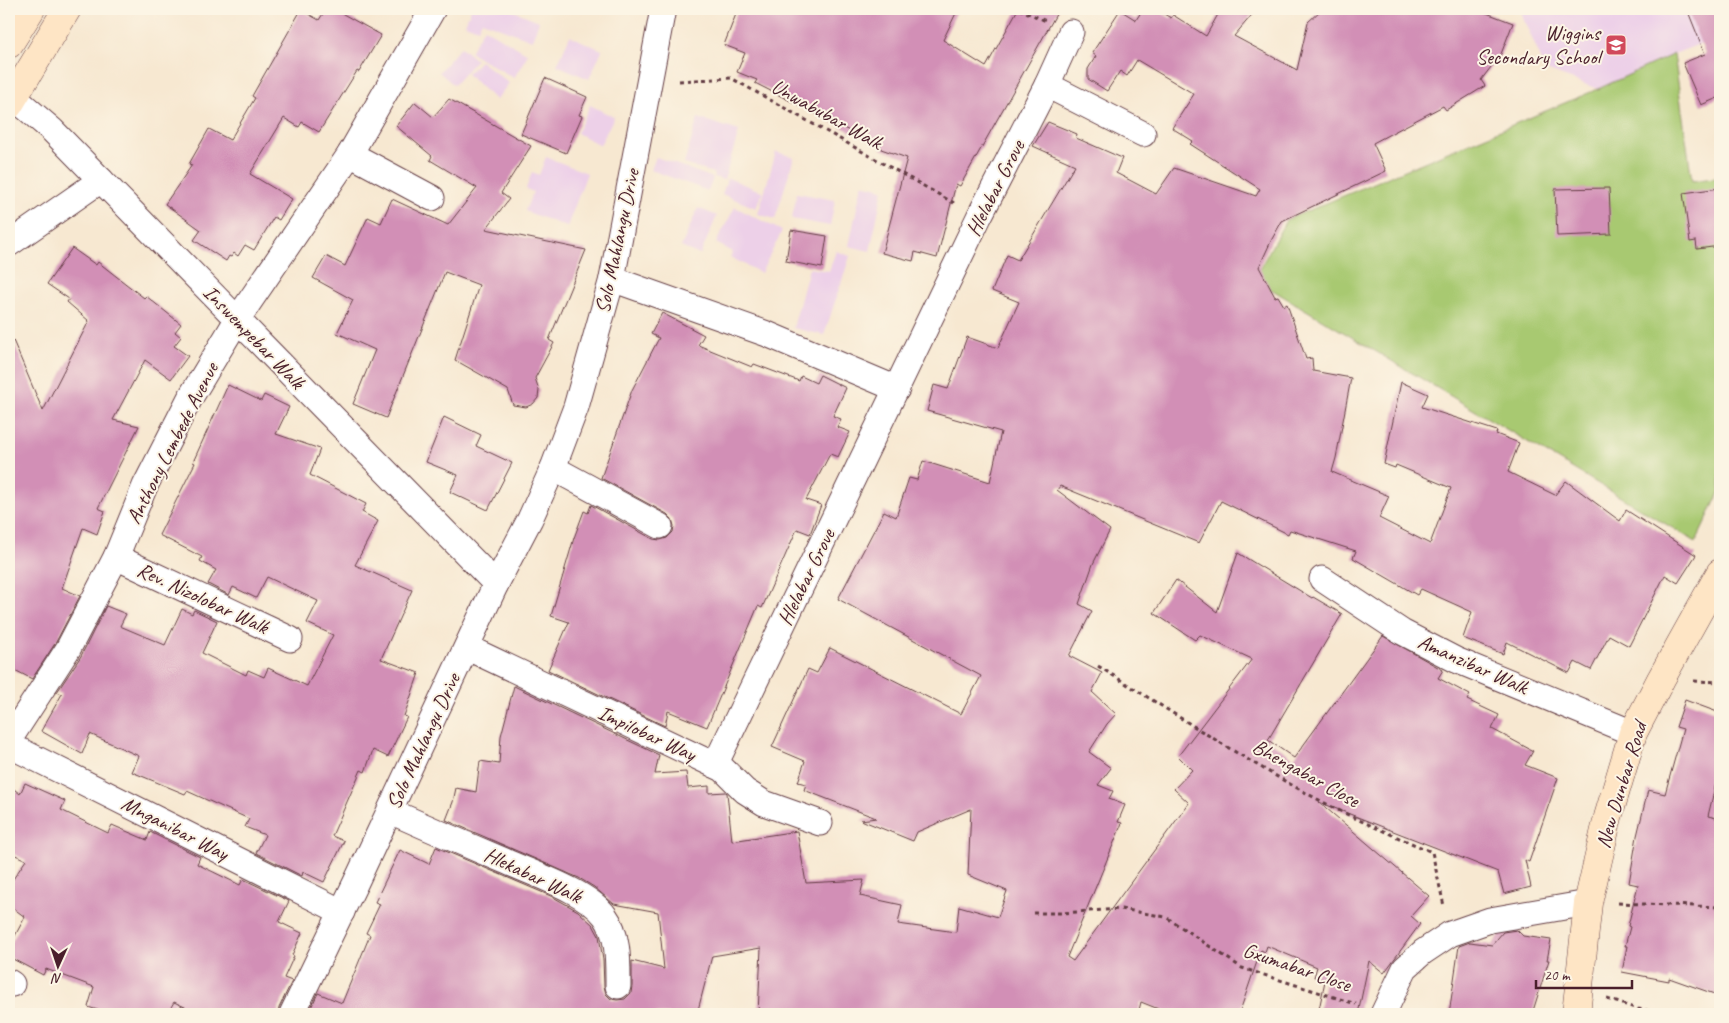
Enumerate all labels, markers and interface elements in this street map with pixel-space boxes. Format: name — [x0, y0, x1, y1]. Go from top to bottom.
place label: Wiggins Secondary School — [1476, 20, 1603, 70]
school or university icon: Wiggins Secondary School — [1604, 33, 1628, 57]
street label: Unwabubar Walk — [767, 73, 889, 156]
street label: Hlelabar Grove — [960, 135, 1031, 240]
street label: Solo Mahlangu Drive — [589, 164, 645, 315]
street label: Inswempebar Walk — [198, 279, 311, 396]
street label: Anthony Lembede Avenue — [120, 356, 225, 528]
street label: Hlelabar Grove — [772, 524, 841, 629]
street label: Rev. Nizolobar Walk — [133, 556, 274, 640]
street label: Amanzibar Walk — [1414, 628, 1534, 701]
street label: Solo Mahlangu Drive — [380, 667, 467, 813]
street label: Impilobar Way — [594, 699, 702, 768]
street label: New Dunbar Road — [1589, 715, 1654, 851]
street label: Bhengabar Close — [1248, 733, 1365, 814]
street label: Mnganibar Way — [117, 790, 234, 867]
street label: Hlekabar Walk — [480, 841, 587, 909]
street label: Gxumabar Close — [1240, 937, 1355, 998]
north arrow — [32, 940, 82, 990]
scale bar — [1536, 958, 1633, 990]
text: 20 m — [1544, 966, 1571, 985]
text: N — [50, 970, 62, 987]

